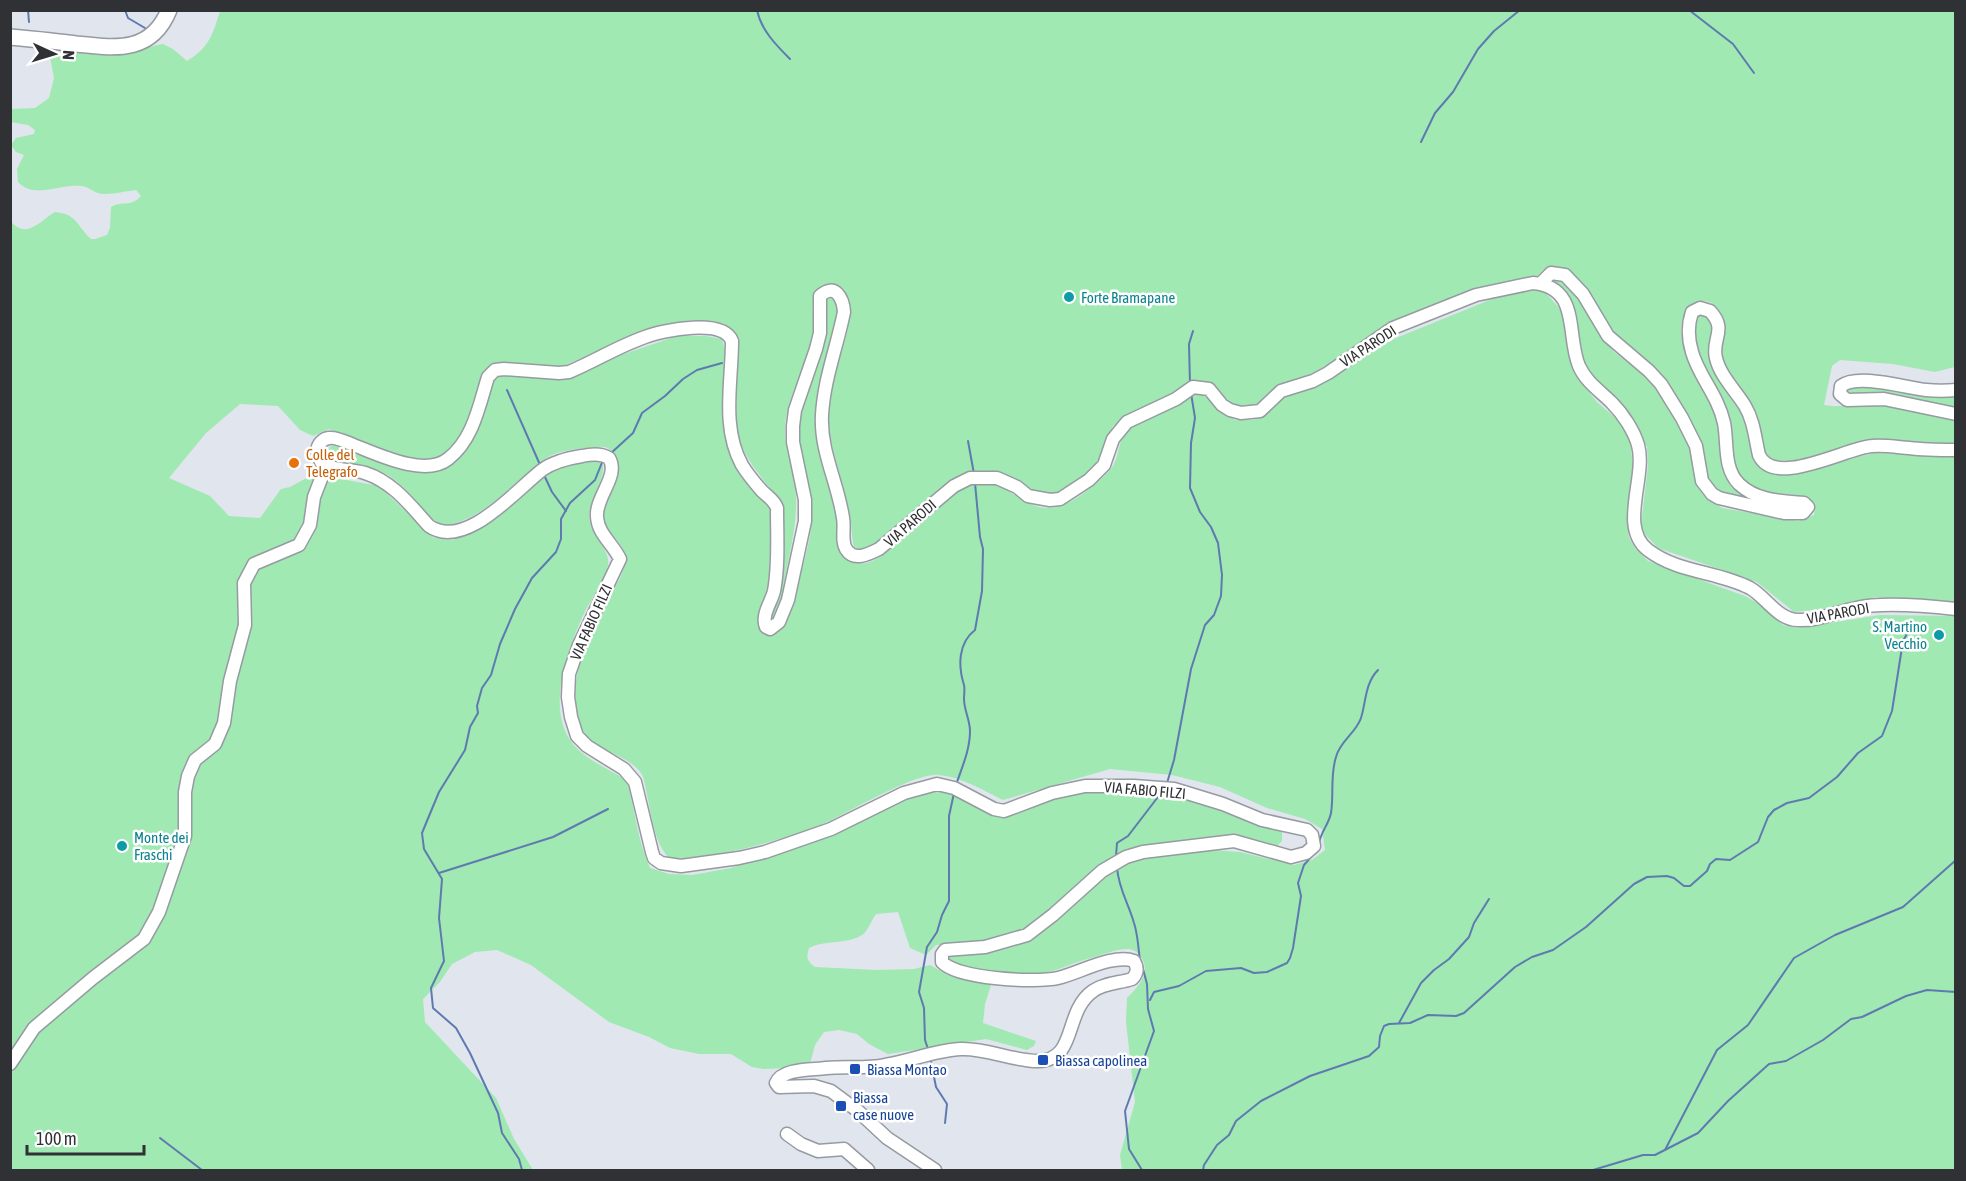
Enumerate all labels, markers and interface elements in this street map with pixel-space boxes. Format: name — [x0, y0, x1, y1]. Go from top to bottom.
north arrow — [24, 24, 84, 84]
text: N — [60, 50, 78, 60]
place label: Forte Bramapane — [1081, 289, 1175, 306]
marker: Forte Bramapane — [1062, 290, 1076, 304]
street label: VIA PARODI — [1337, 322, 1399, 370]
place label: Colle del Telegrafo — [306, 446, 358, 480]
marker: Colle del Telegrafo — [287, 456, 301, 470]
street label: VIA PARODI — [881, 496, 939, 550]
street label: VIA FABIO FILZI — [567, 581, 615, 663]
street label: VIA PARODI — [1805, 599, 1871, 627]
place label: S. Martino Vecchio — [1873, 618, 1927, 652]
marker: S. Martino Vecchio — [1932, 628, 1946, 642]
street label: VIA FABIO FILZI — [1104, 778, 1186, 802]
place label: Monte dei Fraschi — [134, 829, 189, 863]
marker: Monte dei Fraschi — [115, 839, 129, 853]
place label: Biassa capolinea — [1055, 1052, 1147, 1069]
marker: Biassa capolinea — [1036, 1053, 1050, 1067]
place label: Biassa Montao — [867, 1061, 947, 1078]
marker: Biassa Montao — [848, 1062, 862, 1076]
place label: Biassa case nuove — [853, 1089, 914, 1123]
marker: Biassa case nuove — [834, 1099, 848, 1113]
scale bar — [27, 1118, 144, 1156]
text: 100 m — [36, 1128, 77, 1149]

